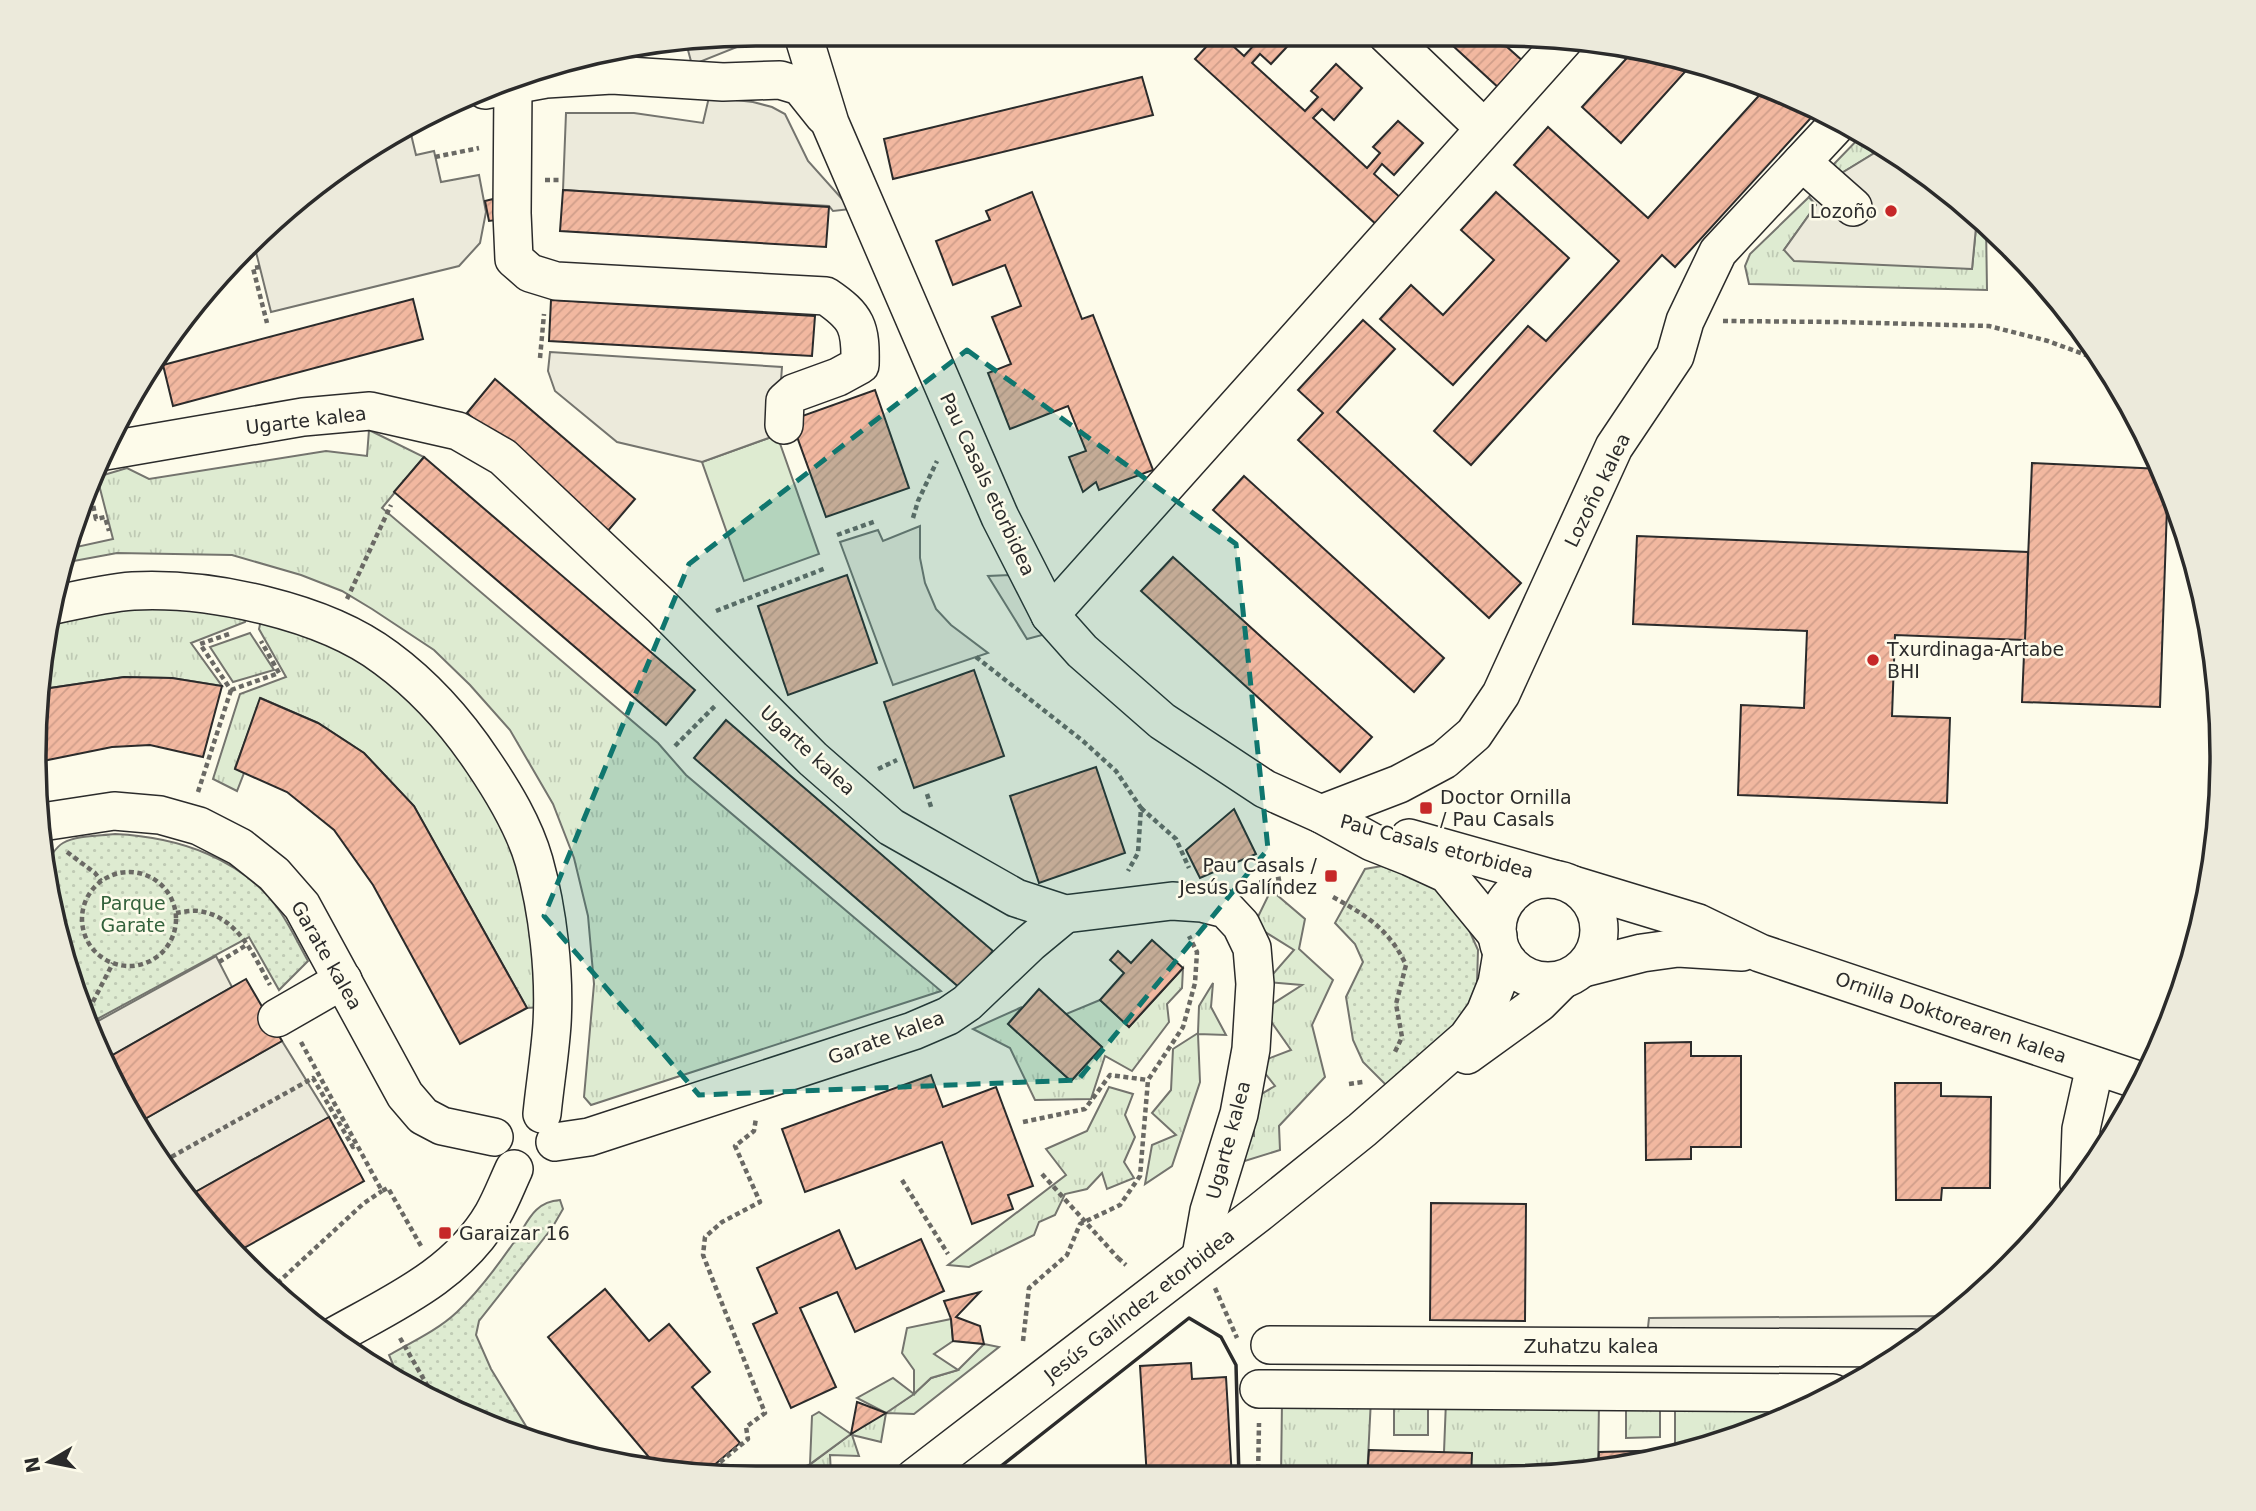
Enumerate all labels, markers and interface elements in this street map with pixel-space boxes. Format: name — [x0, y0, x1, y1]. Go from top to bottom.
place label: Lozoño — [1810, 200, 1877, 222]
marker: Lozoño — [1883, 203, 1899, 219]
street label: Pau Casals etorbidea — [936, 389, 1040, 579]
street label: Ugarte kalea — [244, 402, 368, 438]
street label: Lozoño kalea — [1560, 429, 1634, 551]
place label: Txurdinaga-Artabe BHI — [1886, 638, 2064, 682]
marker: Txurdinaga-Artabe BHI — [1865, 652, 1881, 668]
street label: Ugarte kalea — [756, 701, 860, 799]
place label: Doctor Ornilla / Pau Casals — [1440, 786, 1572, 830]
marker: Doctor Ornilla / Pau Casals — [1418, 800, 1434, 816]
street label: Pau Casals etorbidea — [1338, 810, 1536, 882]
place label: Pau Casals / Jesús Galíndez — [1178, 854, 1318, 898]
marker: Pau Casals / Jesús Galíndez — [1323, 868, 1339, 884]
park label: Parque Garate — [100, 892, 166, 936]
street label: Garate kalea — [287, 897, 367, 1013]
street label: Ornilla Doktorearen kalea — [1832, 967, 2070, 1067]
street label: Garate kalea — [825, 1006, 947, 1068]
street label: Ugarte kalea — [1202, 1078, 1254, 1202]
place label: Garaizar 16 — [459, 1222, 570, 1244]
street label: Jesús Galíndez etorbidea — [1039, 1224, 1238, 1387]
marker: Garaizar 16 — [437, 1225, 453, 1241]
street label: Zuhatzu kalea — [1523, 1335, 1659, 1357]
north arrow — [14, 1427, 84, 1497]
text: N — [20, 1455, 44, 1475]

